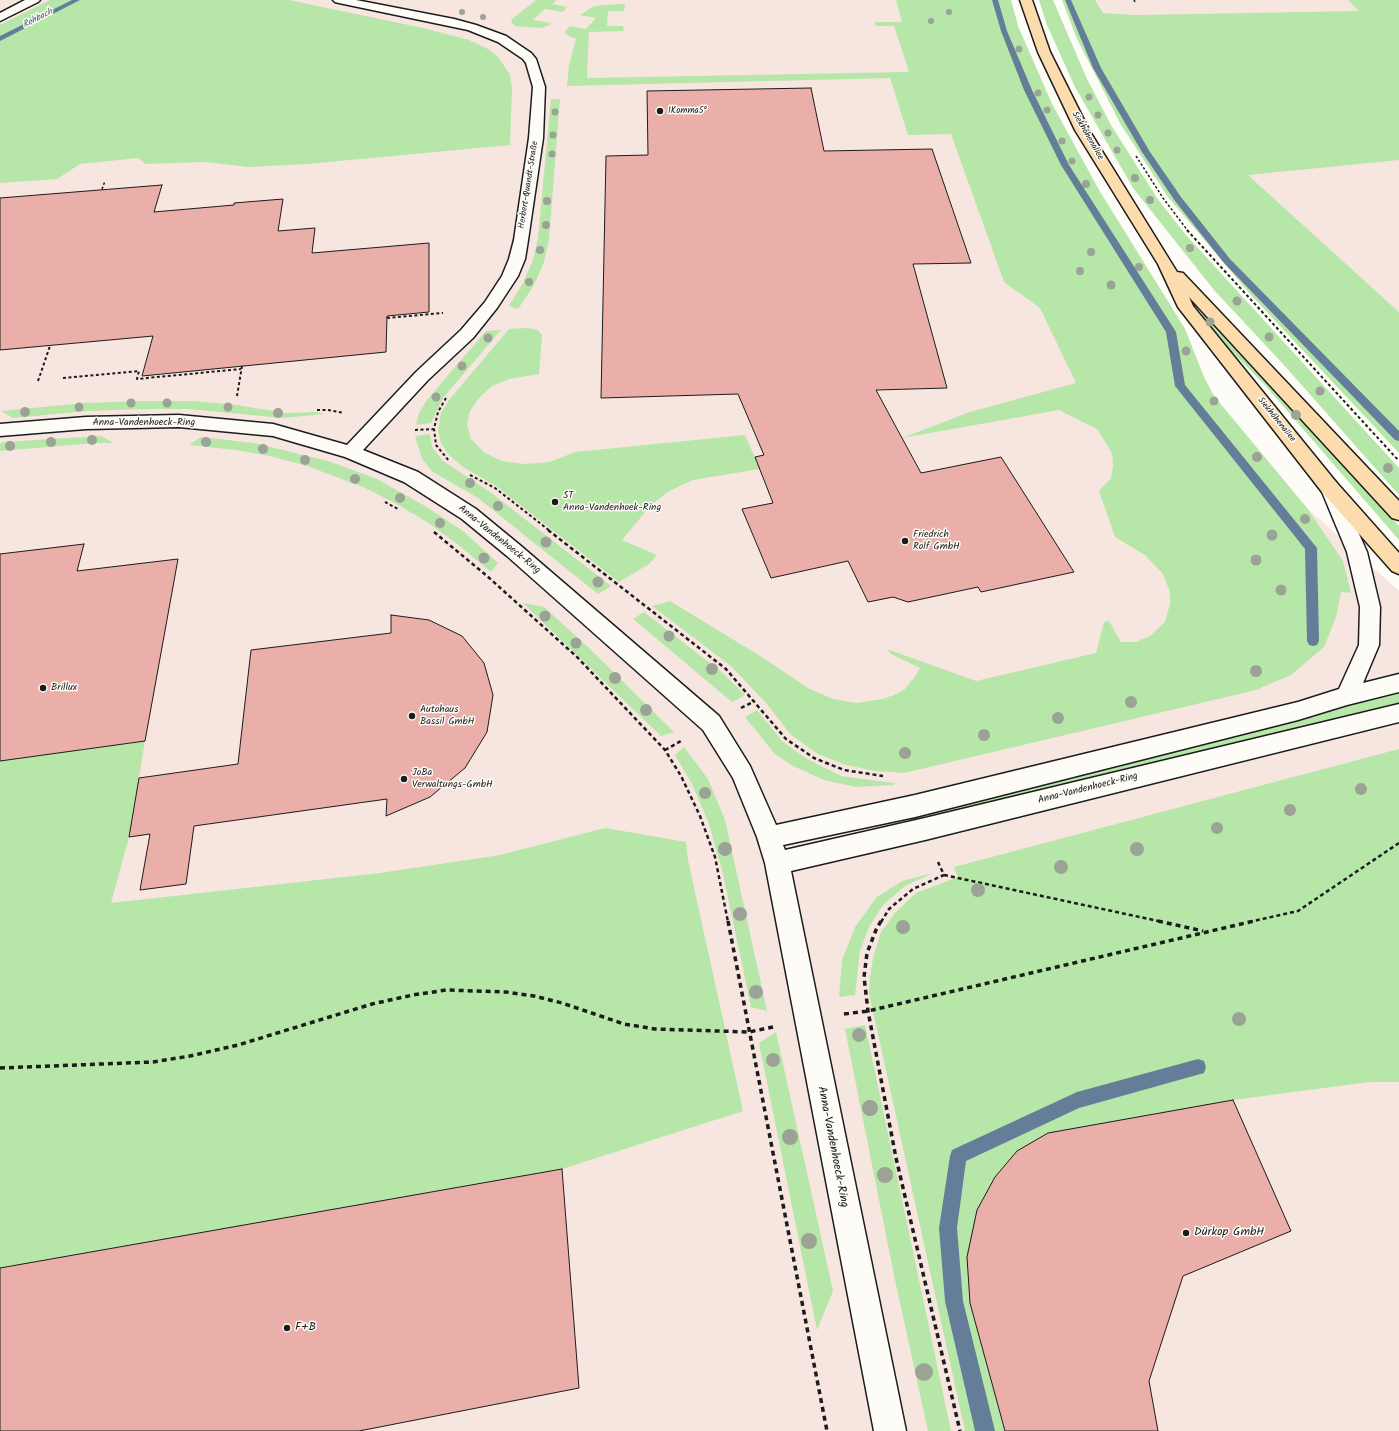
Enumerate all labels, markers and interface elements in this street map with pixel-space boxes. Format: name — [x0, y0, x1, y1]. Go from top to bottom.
water label: Rehbach — [21, 7, 55, 31]
marker: 1Komma5° — [655, 106, 665, 116]
place label: 1Komma5° — [668, 106, 707, 116]
street label: Siekhöhenallee — [1069, 110, 1105, 162]
street label: Herbert-Quandt-Straße — [517, 140, 541, 230]
street label: Siekhöhenallee — [1255, 395, 1297, 445]
street label: Anna-Vandenhoeck-Ring — [93, 417, 195, 429]
place label: ST Anna-Vandenhoek-Ring — [563, 490, 661, 514]
marker: ST Anna-Vandenhoek-Ring — [550, 497, 560, 507]
street label: Anna-Vandenhoeck-Ring — [455, 503, 543, 577]
place label: Friedrich Rolf GmbH — [913, 529, 960, 552]
marker: Friedrich Rolf GmbH — [900, 536, 910, 546]
place label: Brillux — [51, 682, 77, 694]
marker: Brillux — [38, 683, 48, 693]
place label: Autohaus Bassil GmbH — [420, 704, 474, 728]
marker: Autohaus Bassil GmbH — [407, 711, 417, 721]
place label: JoBa Verwaltungs-GmbH — [412, 767, 493, 790]
street label: Anna-Vandenhoeck-Ring — [1037, 771, 1139, 807]
marker: JoBa Verwaltungs-GmbH — [399, 774, 409, 784]
street label: Anna-Vandenhoeck-Ring — [813, 1085, 851, 1209]
place label: Dürkop GmbH — [1194, 1226, 1264, 1240]
marker: Dürkop GmbH — [1181, 1228, 1191, 1238]
place label: F+B — [295, 1321, 316, 1335]
marker: F+B — [282, 1323, 292, 1333]

